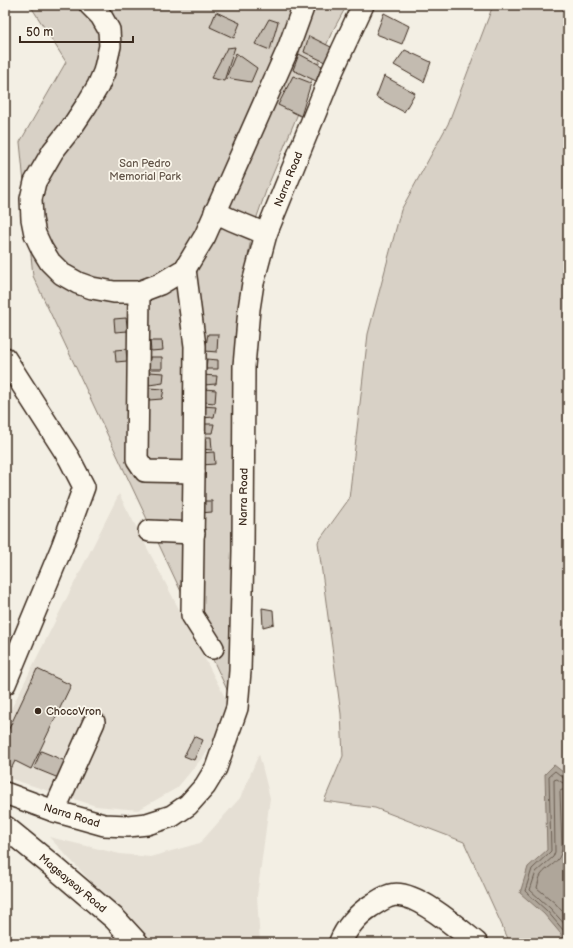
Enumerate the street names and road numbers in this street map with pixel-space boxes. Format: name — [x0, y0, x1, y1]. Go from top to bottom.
street label: Narra Road — [272, 150, 305, 209]
street label: Narra Road — [236, 468, 251, 526]
street label: Narra Road — [42, 801, 101, 830]
street label: Magsaysay Road — [36, 851, 109, 915]

